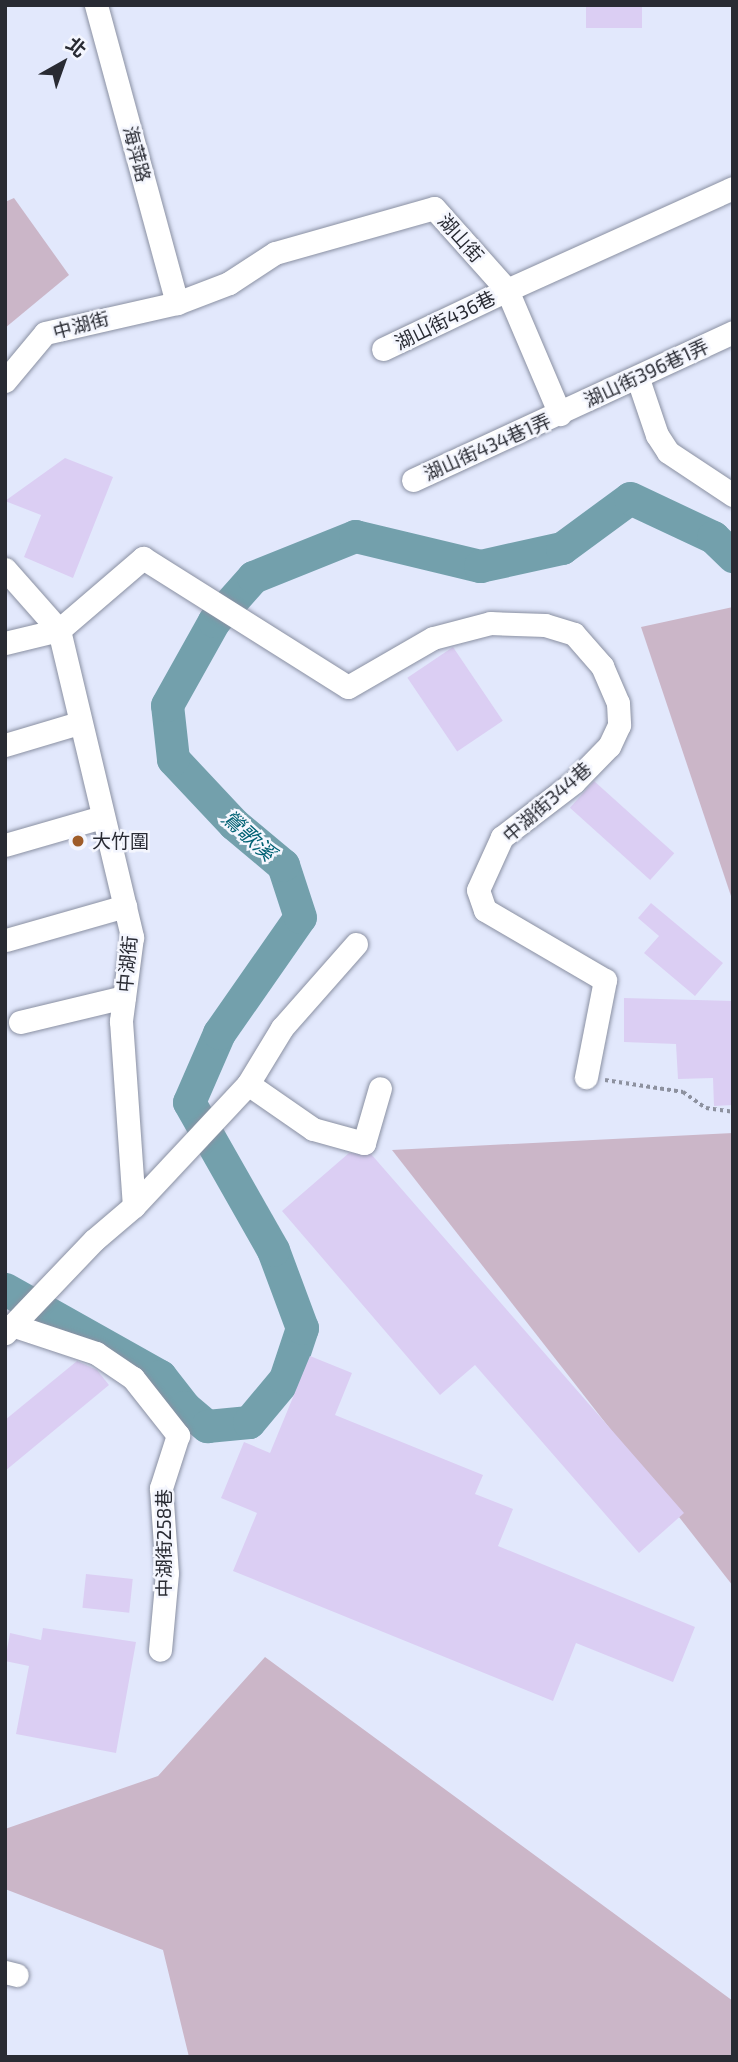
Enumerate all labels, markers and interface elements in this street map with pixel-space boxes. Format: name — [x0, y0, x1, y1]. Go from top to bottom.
north arrow — [28, 28, 98, 98]
text: 北 — [62, 32, 91, 61]
street label: 海萍路 — [119, 124, 155, 184]
street label: 湖山街 — [433, 209, 489, 267]
street label: 湖山街436巷 — [391, 286, 499, 354]
street label: 中湖街 — [51, 307, 111, 343]
street label: 湖山街396巷1弄 — [580, 334, 712, 412]
street label: 湖山街434巷1弄 — [420, 409, 554, 485]
street label: 中湖街344巷 — [498, 757, 596, 847]
water label: 鶯歌溪 — [217, 805, 281, 865]
place label: 大竹圍 — [92, 830, 149, 852]
marker: 大竹圍 — [70, 833, 86, 849]
street label: 中湖街 — [113, 935, 141, 993]
street label: 中湖街258巷 — [153, 1489, 175, 1597]

